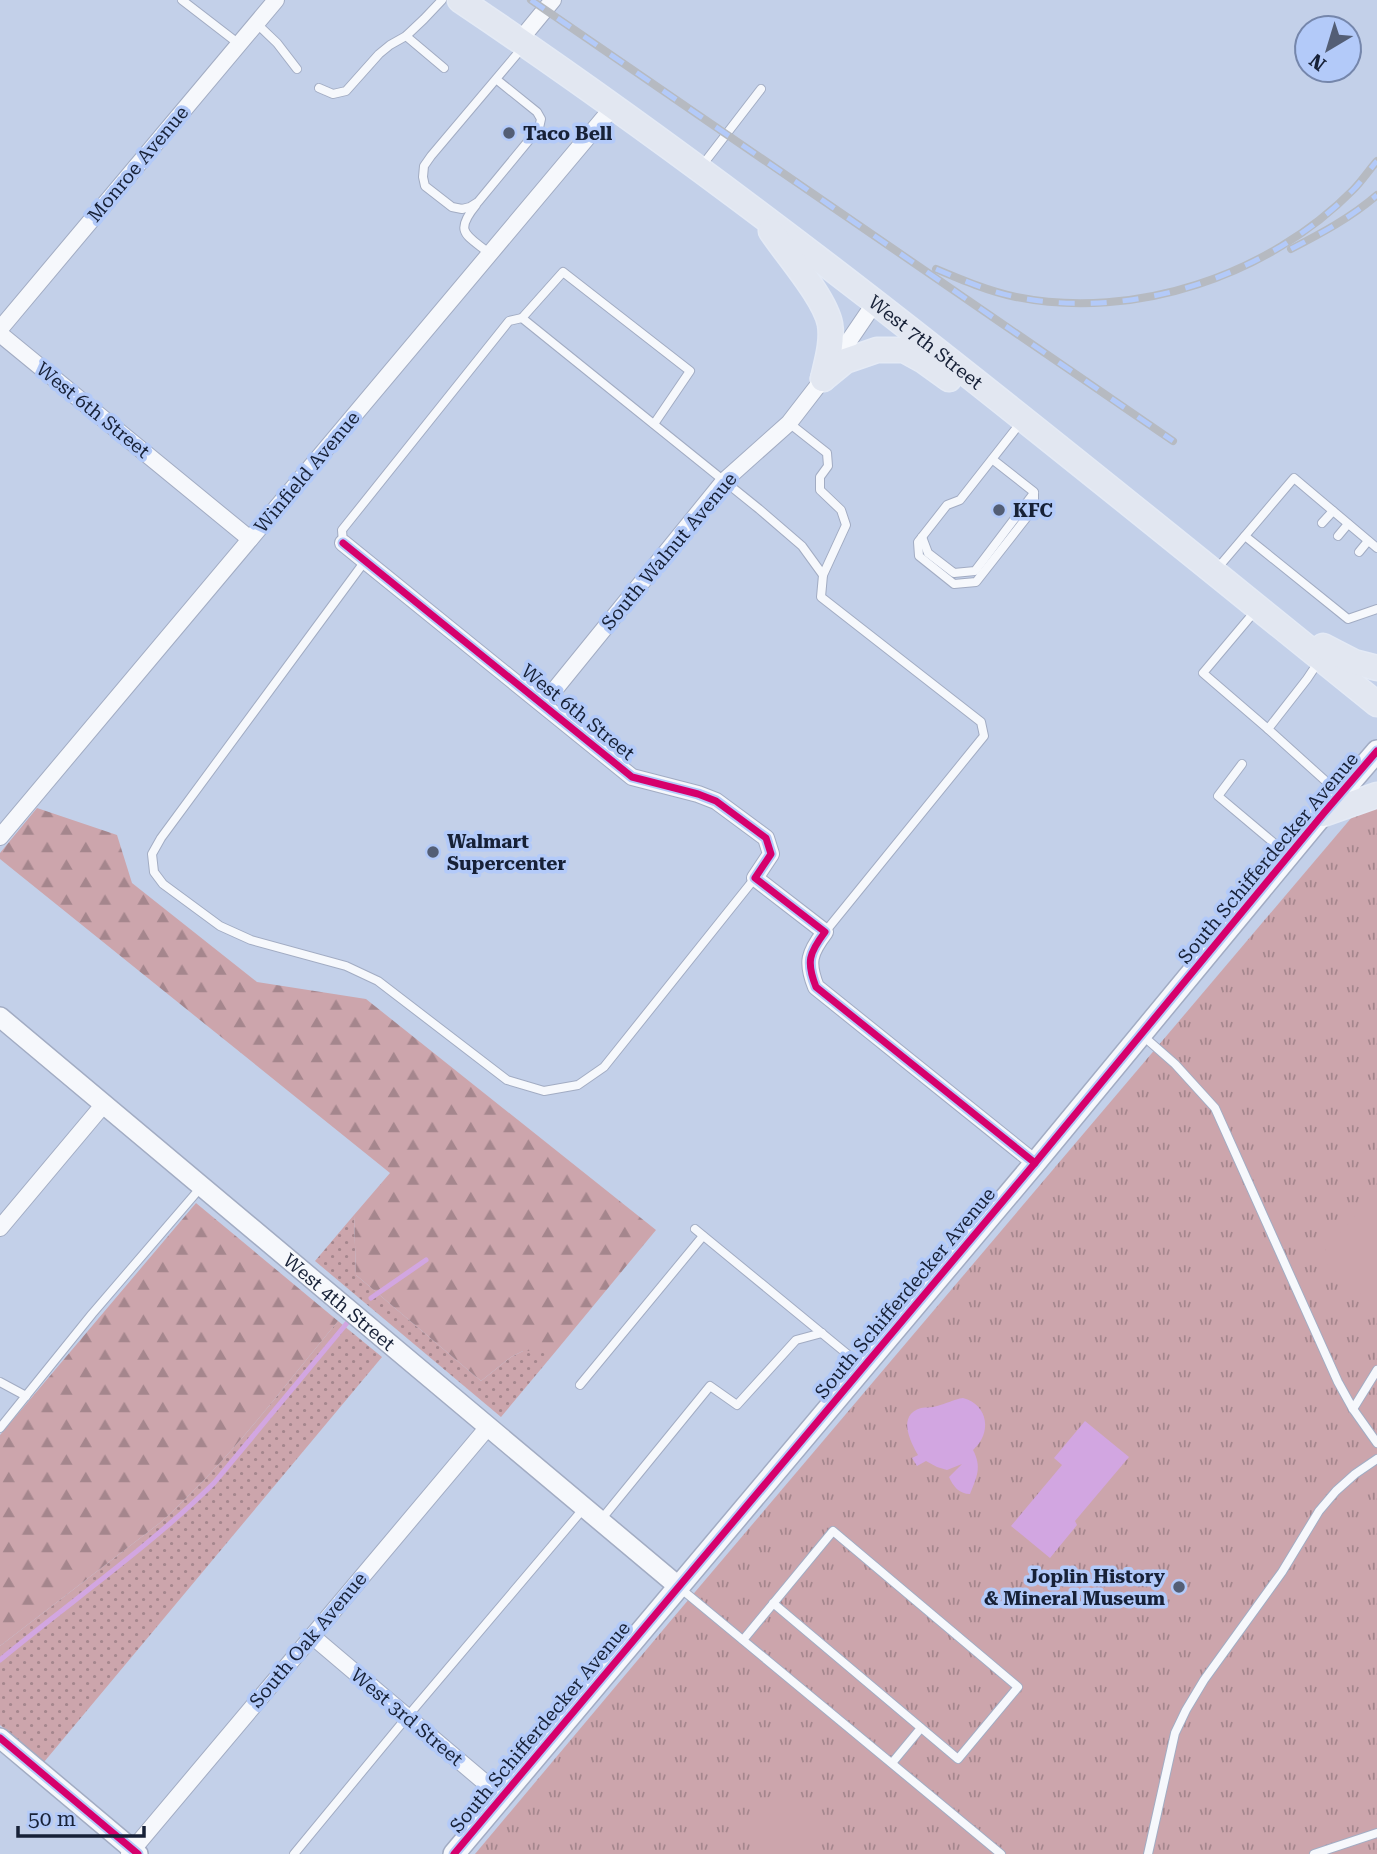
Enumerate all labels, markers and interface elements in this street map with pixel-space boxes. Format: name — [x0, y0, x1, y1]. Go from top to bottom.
north arrow — [1293, 14, 1363, 84]
text: N — [1305, 48, 1331, 76]
street label: Monroe Avenue — [83, 101, 193, 227]
place label: Taco Bell — [523, 122, 612, 145]
marker: Taco Bell — [501, 125, 517, 141]
street label: West 7th Street — [864, 290, 988, 394]
street label: West 6th Street — [32, 357, 154, 463]
street label: Winfield Avenue — [249, 407, 365, 537]
street label: South Walnut Avenue — [596, 468, 742, 634]
place label: KFC — [1013, 499, 1053, 522]
marker: KFC — [991, 502, 1007, 518]
street label: West 6th Street — [517, 659, 639, 765]
street label: South Schifferdecker Avenue — [1173, 748, 1363, 968]
place label: Walmart Supercenter — [447, 830, 566, 875]
marker: Walmart Supercenter — [425, 844, 441, 860]
street label: South Schifferdecker Avenue — [810, 1183, 1000, 1403]
street label: West 4th Street — [279, 1248, 400, 1355]
place label: Joplin History & Mineral Museum — [984, 1565, 1166, 1610]
street label: South Oak Avenue — [244, 1567, 372, 1713]
marker: Joplin History & Mineral Museum — [1171, 1579, 1187, 1595]
street label: South Schifferdecker Avenue — [445, 1617, 635, 1837]
street label: West 3rd Street — [346, 1663, 468, 1771]
scale bar — [18, 1794, 144, 1838]
text: 50 m — [28, 1807, 76, 1831]

